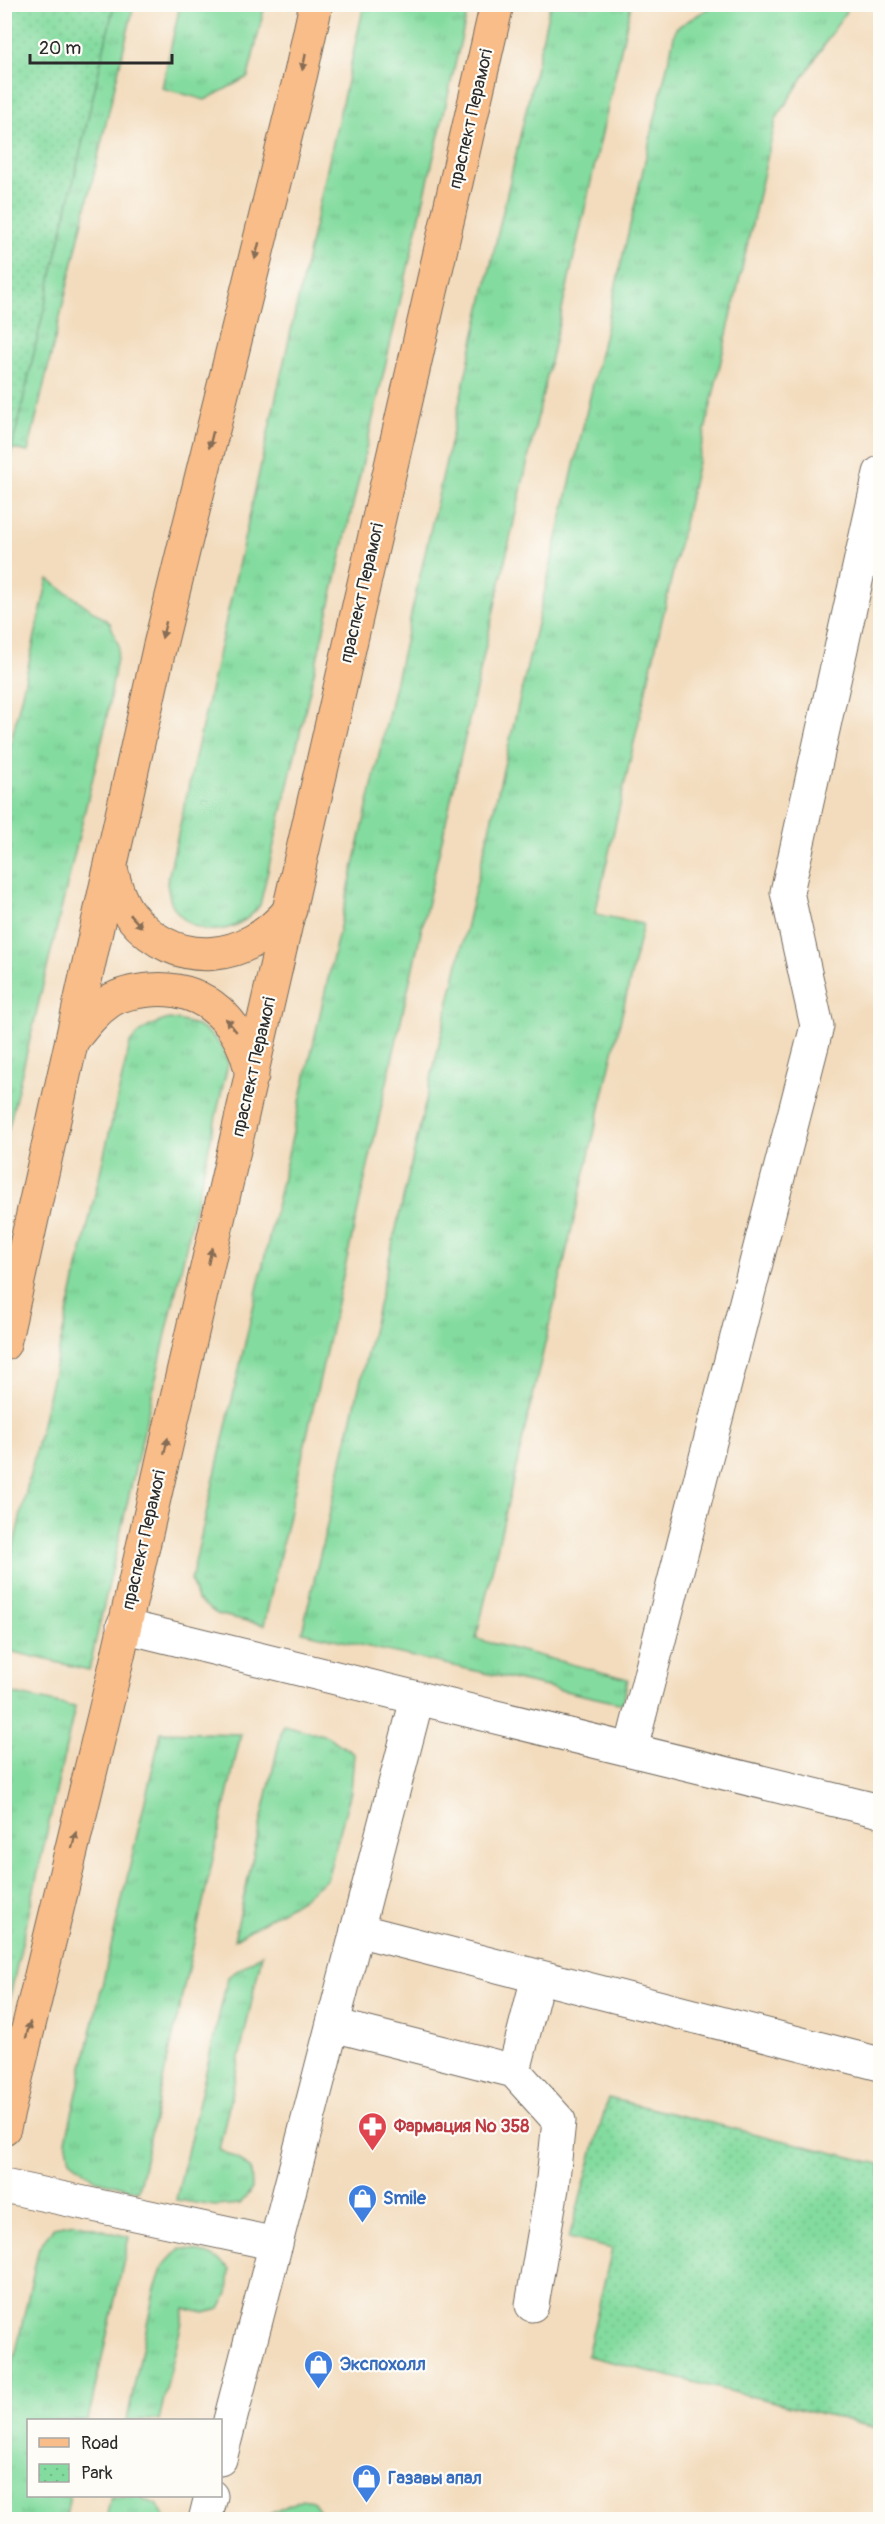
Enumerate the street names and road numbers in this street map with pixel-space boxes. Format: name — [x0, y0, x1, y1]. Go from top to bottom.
street label: праспект Перамогі — [444, 47, 498, 191]
street label: праспект Перамогі — [335, 521, 389, 665]
street label: праспект Перамогі — [227, 995, 281, 1139]
street label: праспект Перамогі — [117, 1468, 171, 1612]

